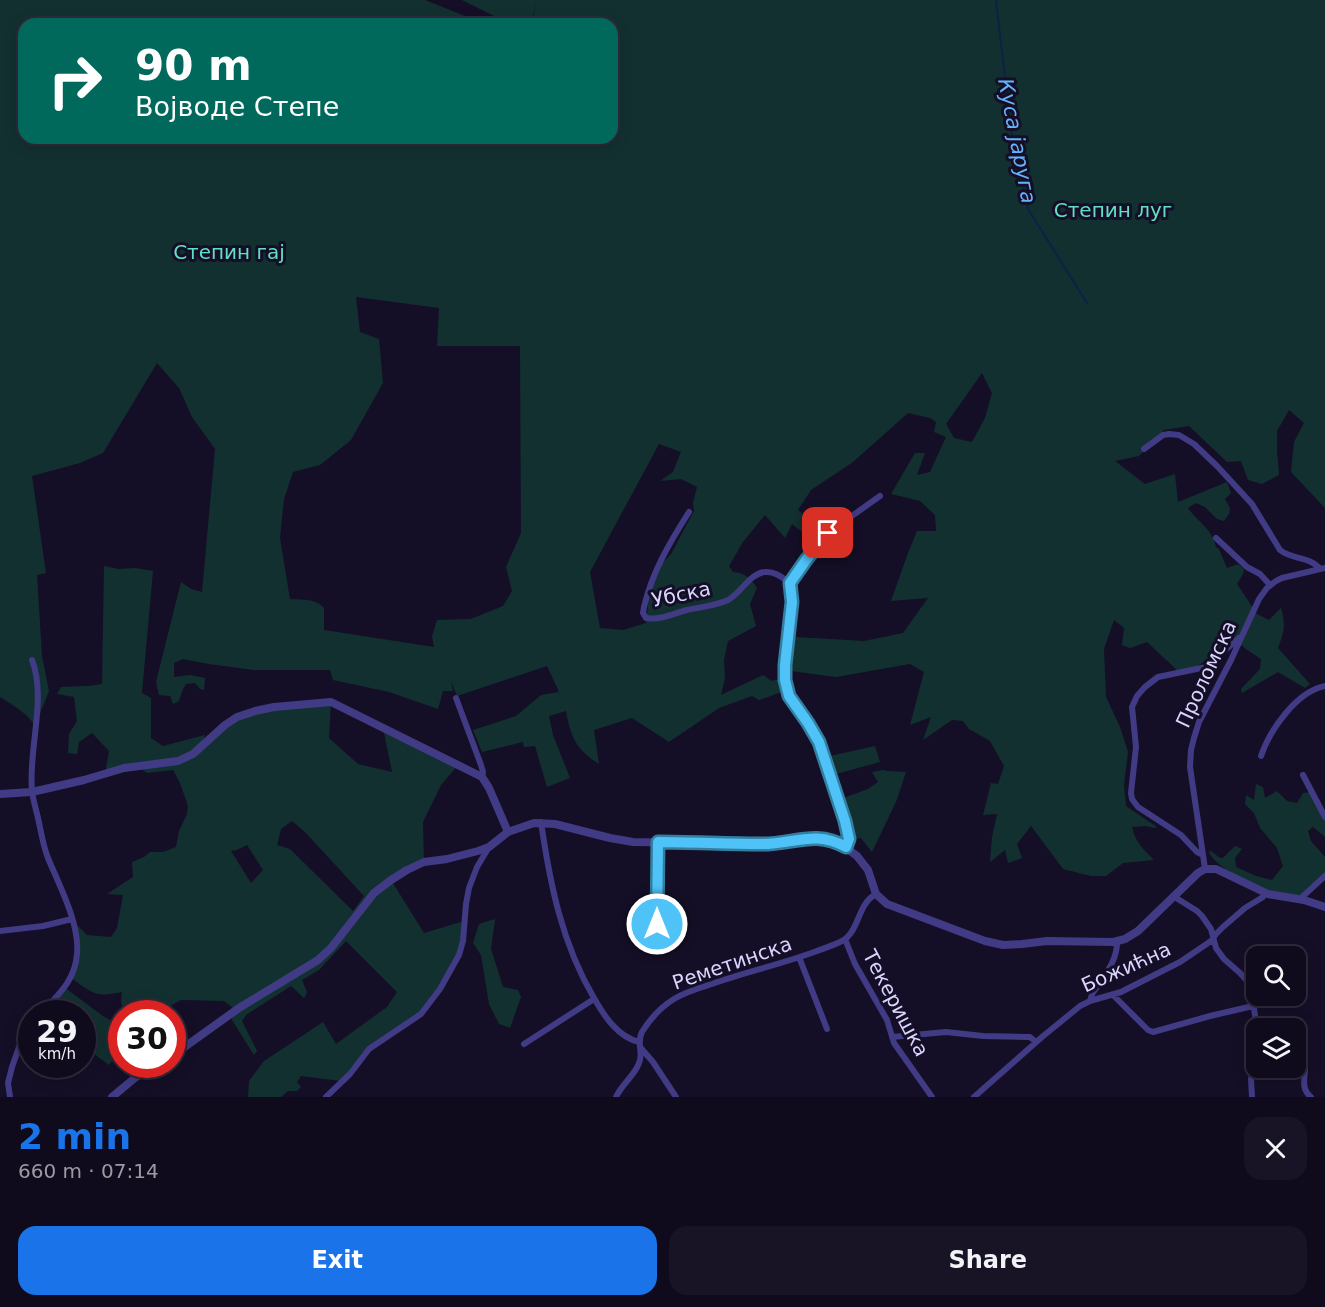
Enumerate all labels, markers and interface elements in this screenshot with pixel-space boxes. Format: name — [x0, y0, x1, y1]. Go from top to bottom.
text: 90 m — [135, 41, 252, 90]
icon: right — [36, 42, 114, 120]
water label: Куса јаруга — [993, 76, 1041, 206]
text: Војводе Степе — [135, 91, 339, 122]
park label: Степин луг — [1054, 198, 1172, 222]
park label: Степин гај — [173, 240, 285, 264]
pin — [802, 507, 853, 558]
icon: arrive — [811, 516, 844, 549]
street label: Убска — [649, 576, 713, 612]
street label: Проломска — [1171, 617, 1241, 731]
position arrow — [625, 892, 689, 956]
street label: Реметинска — [669, 931, 795, 995]
street label: Божићна — [1078, 937, 1174, 997]
street label: Текеришка — [857, 945, 934, 1060]
map controls — [1246, 946, 1306, 1078]
button: search — [1246, 946, 1306, 1006]
speed limit sign: 30 — [108, 1000, 186, 1078]
text: 29 — [36, 1014, 78, 1049]
button: layers — [1246, 1018, 1306, 1078]
text: km/h — [38, 1045, 76, 1063]
text: 2 min — [18, 1116, 131, 1157]
button: close — [1244, 1117, 1307, 1180]
text: 660 m · 07:14 — [18, 1159, 159, 1183]
button: Exit — [18, 1226, 657, 1295]
button: Share — [669, 1226, 1307, 1295]

